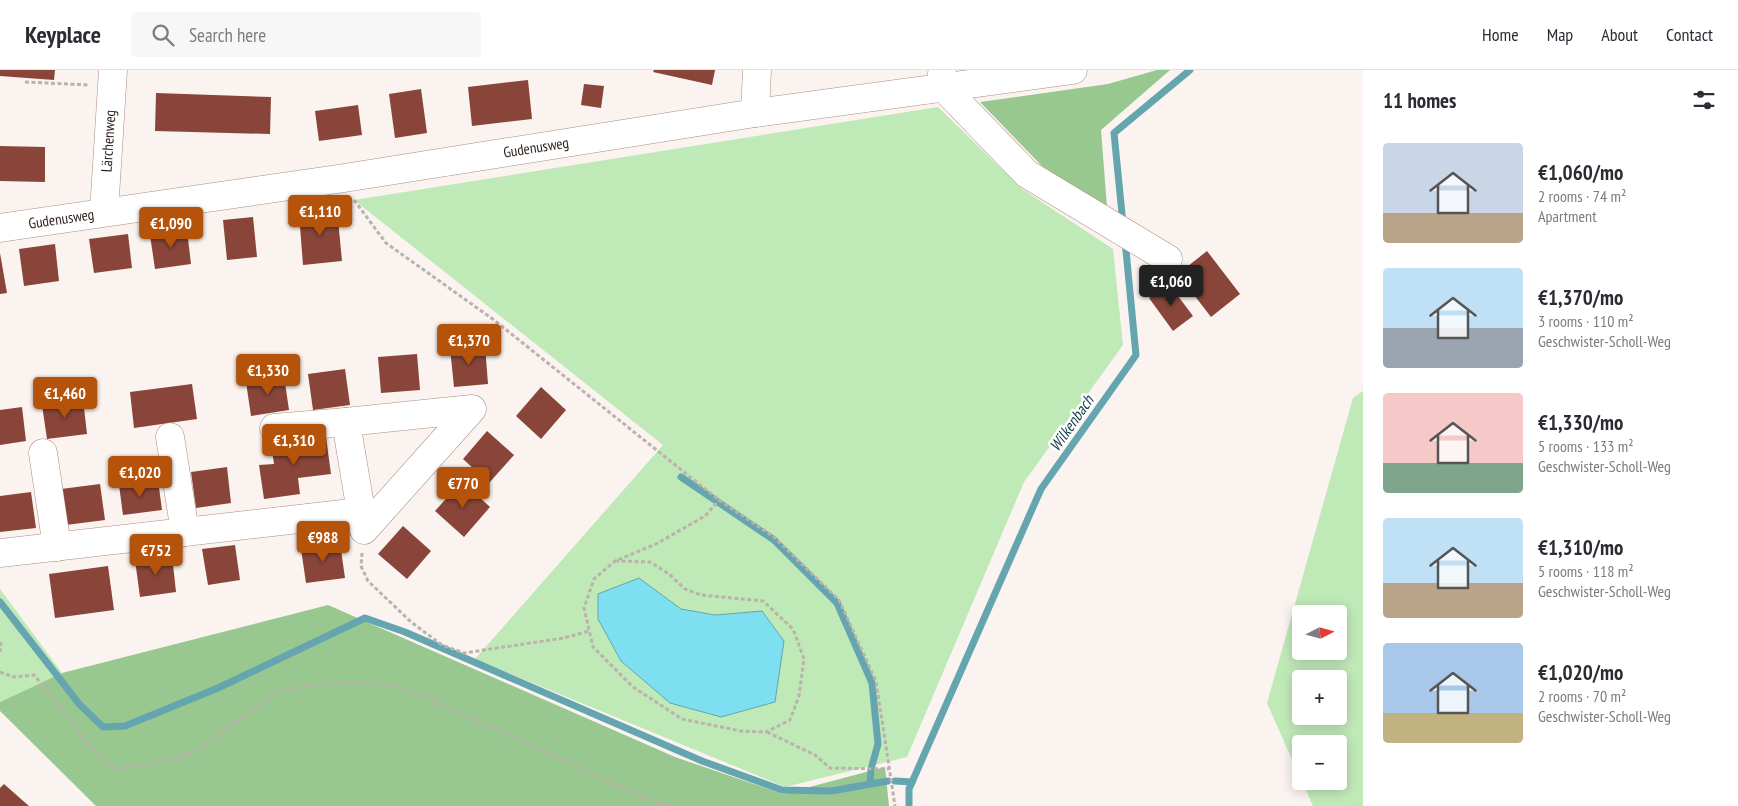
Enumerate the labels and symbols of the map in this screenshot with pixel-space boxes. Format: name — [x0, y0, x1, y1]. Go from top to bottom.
street label: Lärchenweg — [97, 109, 119, 173]
street label: Gudenusweg — [502, 133, 570, 162]
pin: €1,110 — [279, 194, 361, 237]
street label: Gudenusweg — [27, 204, 95, 233]
pin: €1,090 — [130, 206, 212, 249]
pin: €1,060 — [1130, 264, 1212, 307]
pin: €1,370 — [428, 324, 510, 366]
pin: €1,330 — [227, 354, 309, 396]
pin: €1,460 — [24, 376, 106, 419]
water label: Wilkenbach — [1045, 390, 1098, 455]
pin: €1,310 — [253, 424, 335, 466]
pin: €1,020 — [99, 456, 181, 498]
pin: €770 — [433, 466, 493, 509]
pin: €988 — [293, 520, 353, 563]
pin: €752 — [126, 534, 186, 576]
north arrow — [1292, 605, 1348, 660]

